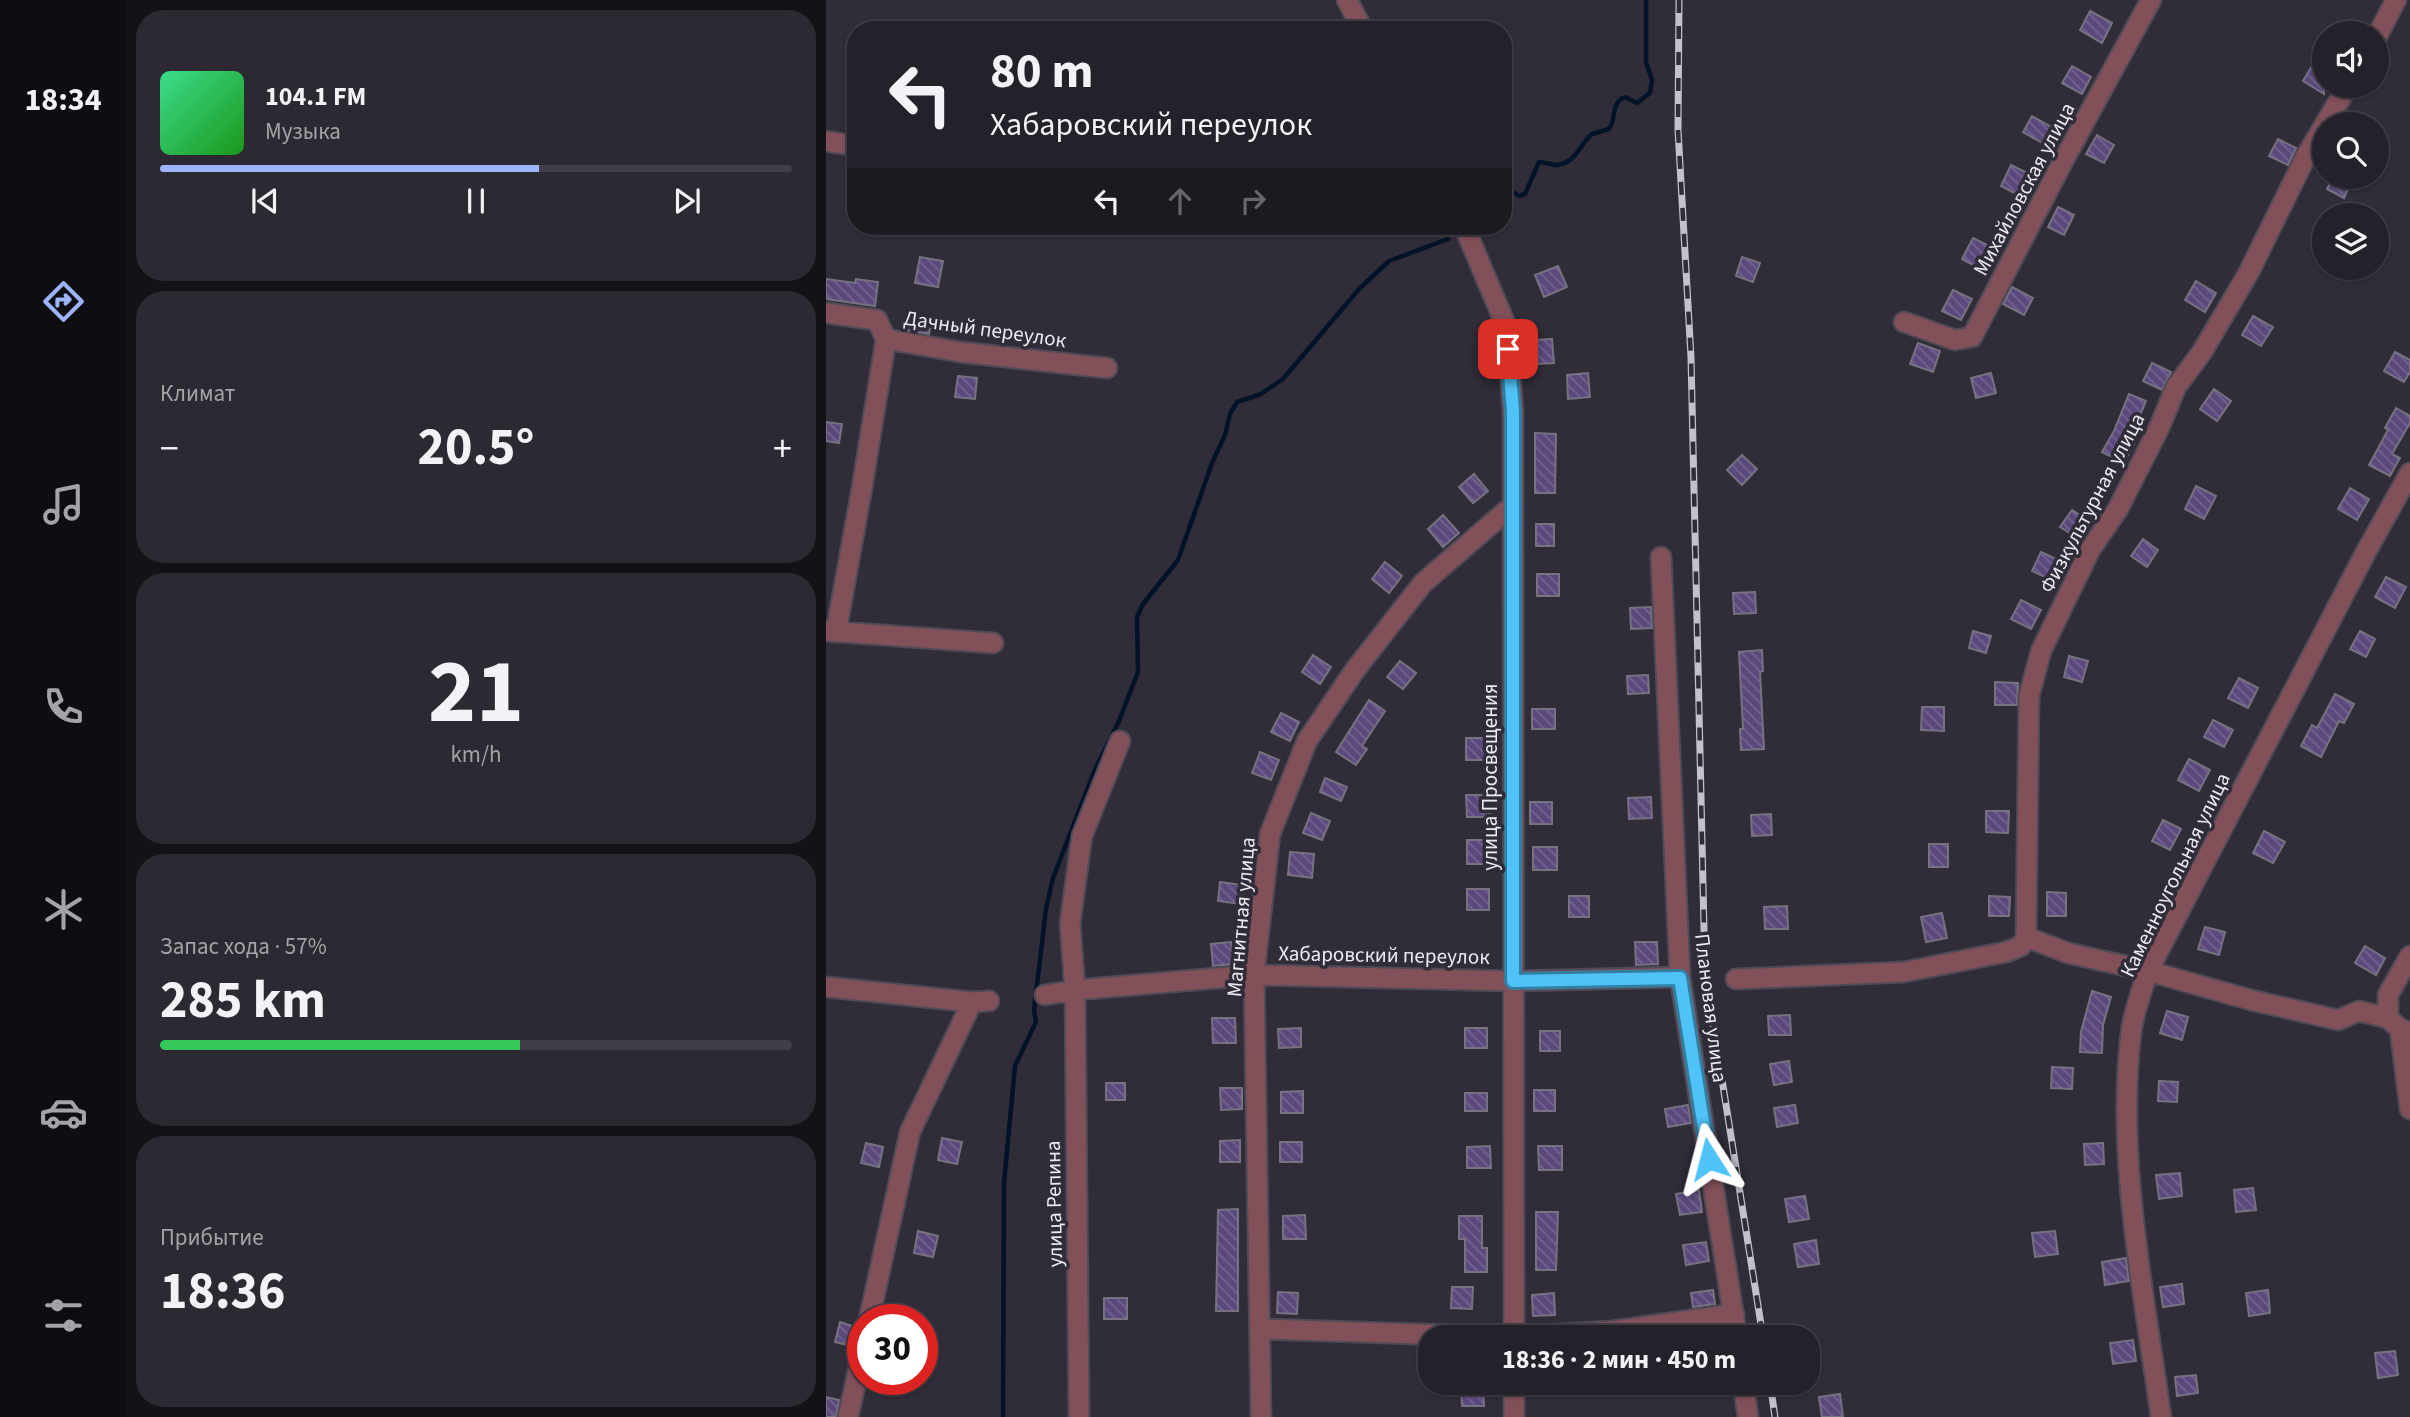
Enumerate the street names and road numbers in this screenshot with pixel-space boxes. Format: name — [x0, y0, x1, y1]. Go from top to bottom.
street label: Михайловская улица — [1966, 97, 2082, 281]
street label: Дачный переулок — [902, 303, 1069, 355]
street label: Физкультурная улица — [2032, 408, 2152, 598]
street label: улица Просвещения — [1475, 683, 1505, 871]
street label: Каменноугольная улица — [2112, 768, 2238, 982]
street label: Магнитная улица — [1219, 836, 1263, 998]
street label: Плановая улица — [1687, 932, 1735, 1084]
street label: Хабаровский переулок — [1278, 938, 1491, 972]
street label: улица Репина — [1038, 1140, 1070, 1268]

